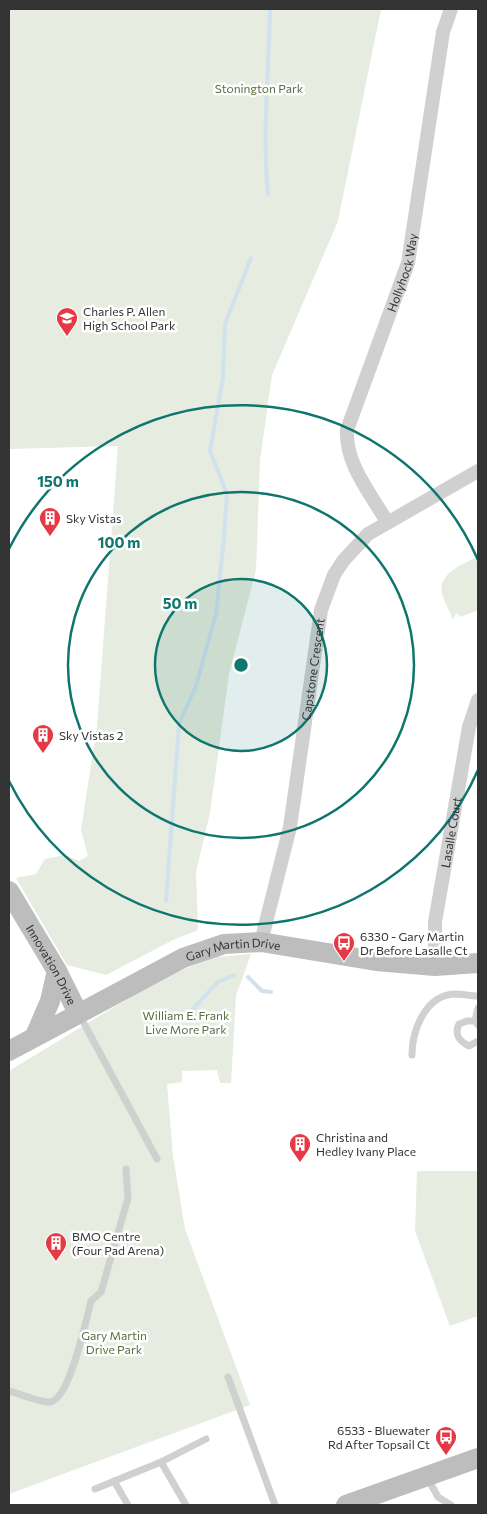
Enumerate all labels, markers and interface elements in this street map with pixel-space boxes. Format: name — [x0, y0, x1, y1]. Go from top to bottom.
park label: Stonington Park — [215, 81, 304, 95]
street label: Hollyhock Way — [384, 232, 419, 314]
place label: Charles P. Allen High School Park — [83, 304, 176, 332]
school or university icon: Charles P. Allen High School Park — [55, 306, 79, 337]
text: 150 m — [37, 472, 79, 490]
building icon: Sky Vistas — [38, 506, 62, 537]
place label: Sky Vistas — [66, 511, 121, 525]
text: 100 m — [98, 533, 140, 551]
text: 50 m — [163, 594, 197, 612]
street label: Capstone Crescent — [298, 617, 327, 721]
centre of rings — [232, 656, 250, 674]
building icon: Sky Vistas 2 — [31, 723, 55, 754]
place label: Sky Vistas 2 — [59, 728, 124, 742]
street label: Lasalle Court — [438, 796, 464, 869]
street label: Innovation Drive — [24, 922, 80, 1007]
place label: 6330 - Gary Martin Dr Before Lasalle Ct — [360, 929, 467, 957]
bus stop icon: 6330 - Gary Martin Dr Before Lasalle Ct — [332, 931, 356, 962]
street label: Gary Martin Drive — [184, 935, 282, 964]
park label: William E. Frank Live More Park — [143, 1008, 230, 1036]
place label: Christina and Hedley Ivany Place — [316, 1130, 416, 1158]
building icon: Christina and Hedley Ivany Place — [288, 1132, 312, 1163]
place label: BMO Centre (Four Pad Arena) — [72, 1229, 164, 1257]
building icon: BMO Centre (Four Pad Arena) — [44, 1231, 68, 1262]
park label: Gary Martin Drive Park — [81, 1328, 147, 1356]
place label: 6533 - Bluewater Rd After Topsail Ct — [328, 1423, 430, 1451]
bus stop icon: 6533 - Bluewater Rd After Topsail Ct — [434, 1425, 458, 1456]

